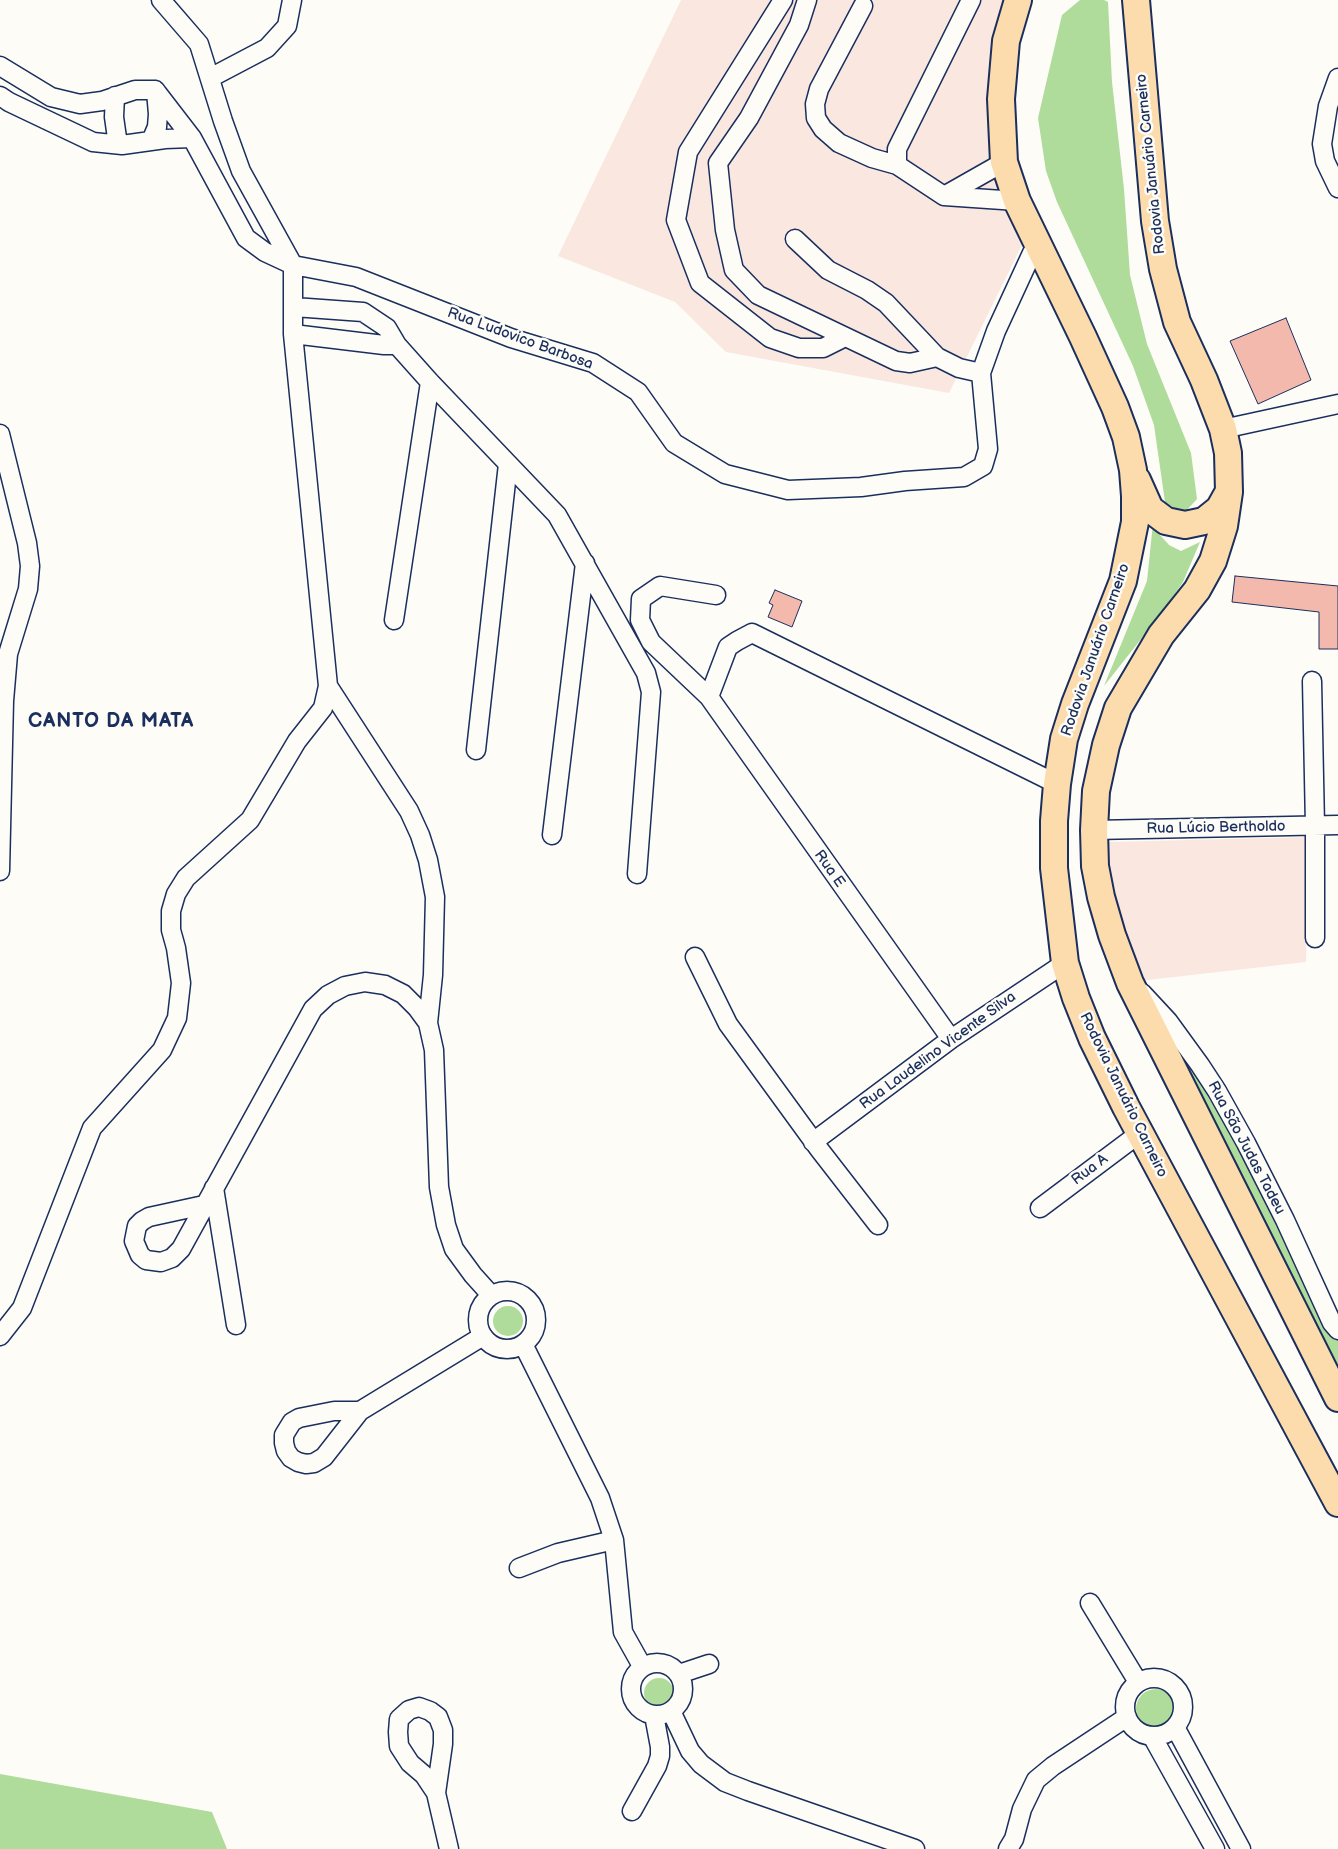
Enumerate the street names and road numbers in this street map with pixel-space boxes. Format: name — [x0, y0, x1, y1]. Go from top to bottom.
street label: Rodovia Januário Carneiro — [1133, 73, 1169, 255]
street label: Rua Ludovico Barbosa — [445, 304, 595, 374]
street label: Rodovia Januário Carneiro — [1058, 561, 1134, 739]
street label: Rua Lúcio Bertholdo — [1146, 818, 1286, 838]
street label: Rua E — [810, 847, 848, 891]
street label: Rua Laudelino Vicente Silva — [856, 988, 1020, 1114]
street label: Rodovia Januário Carneiro — [1075, 1010, 1171, 1180]
street label: Rua São Judas Tadeu — [1203, 1078, 1289, 1218]
street label: Rua A — [1068, 1151, 1112, 1189]

